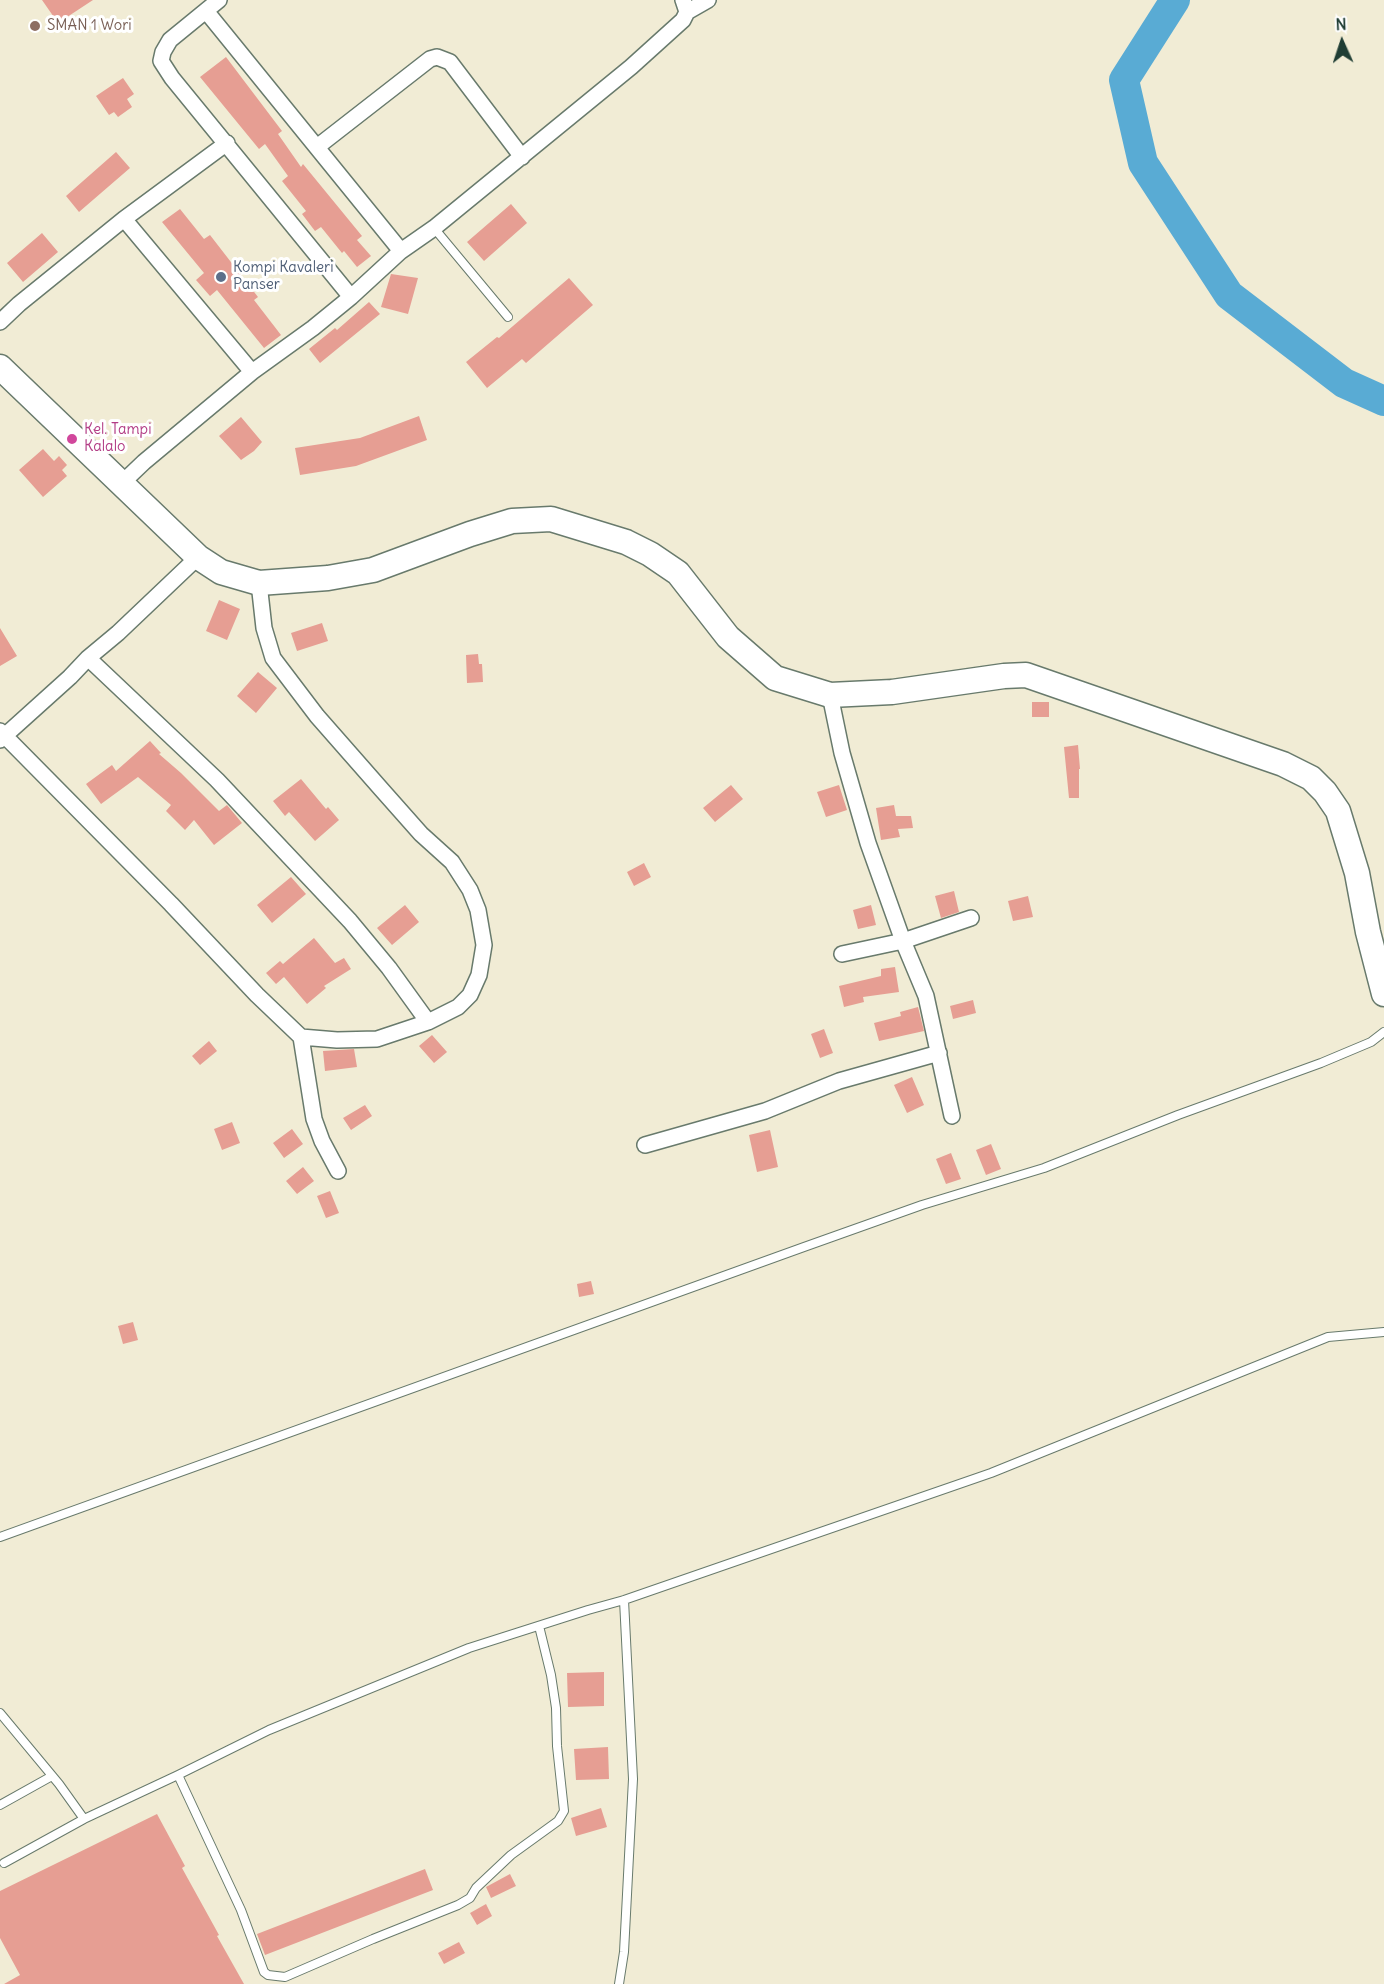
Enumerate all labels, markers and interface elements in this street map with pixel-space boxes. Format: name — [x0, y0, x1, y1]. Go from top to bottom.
north arrow — [1312, 12, 1372, 72]
text: N — [1335, 14, 1347, 34]
place label: SMAN 1 Wori — [47, 17, 132, 35]
marker: SMAN 1 Wori — [28, 19, 42, 33]
place label: Kompi Kavaleri Panser — [233, 259, 334, 294]
marker: Kompi Kavaleri Panser — [214, 270, 228, 284]
place label: Kel. Tampi Kalalo — [84, 421, 152, 456]
marker: Kel. Tampi Kalalo — [65, 432, 79, 446]

